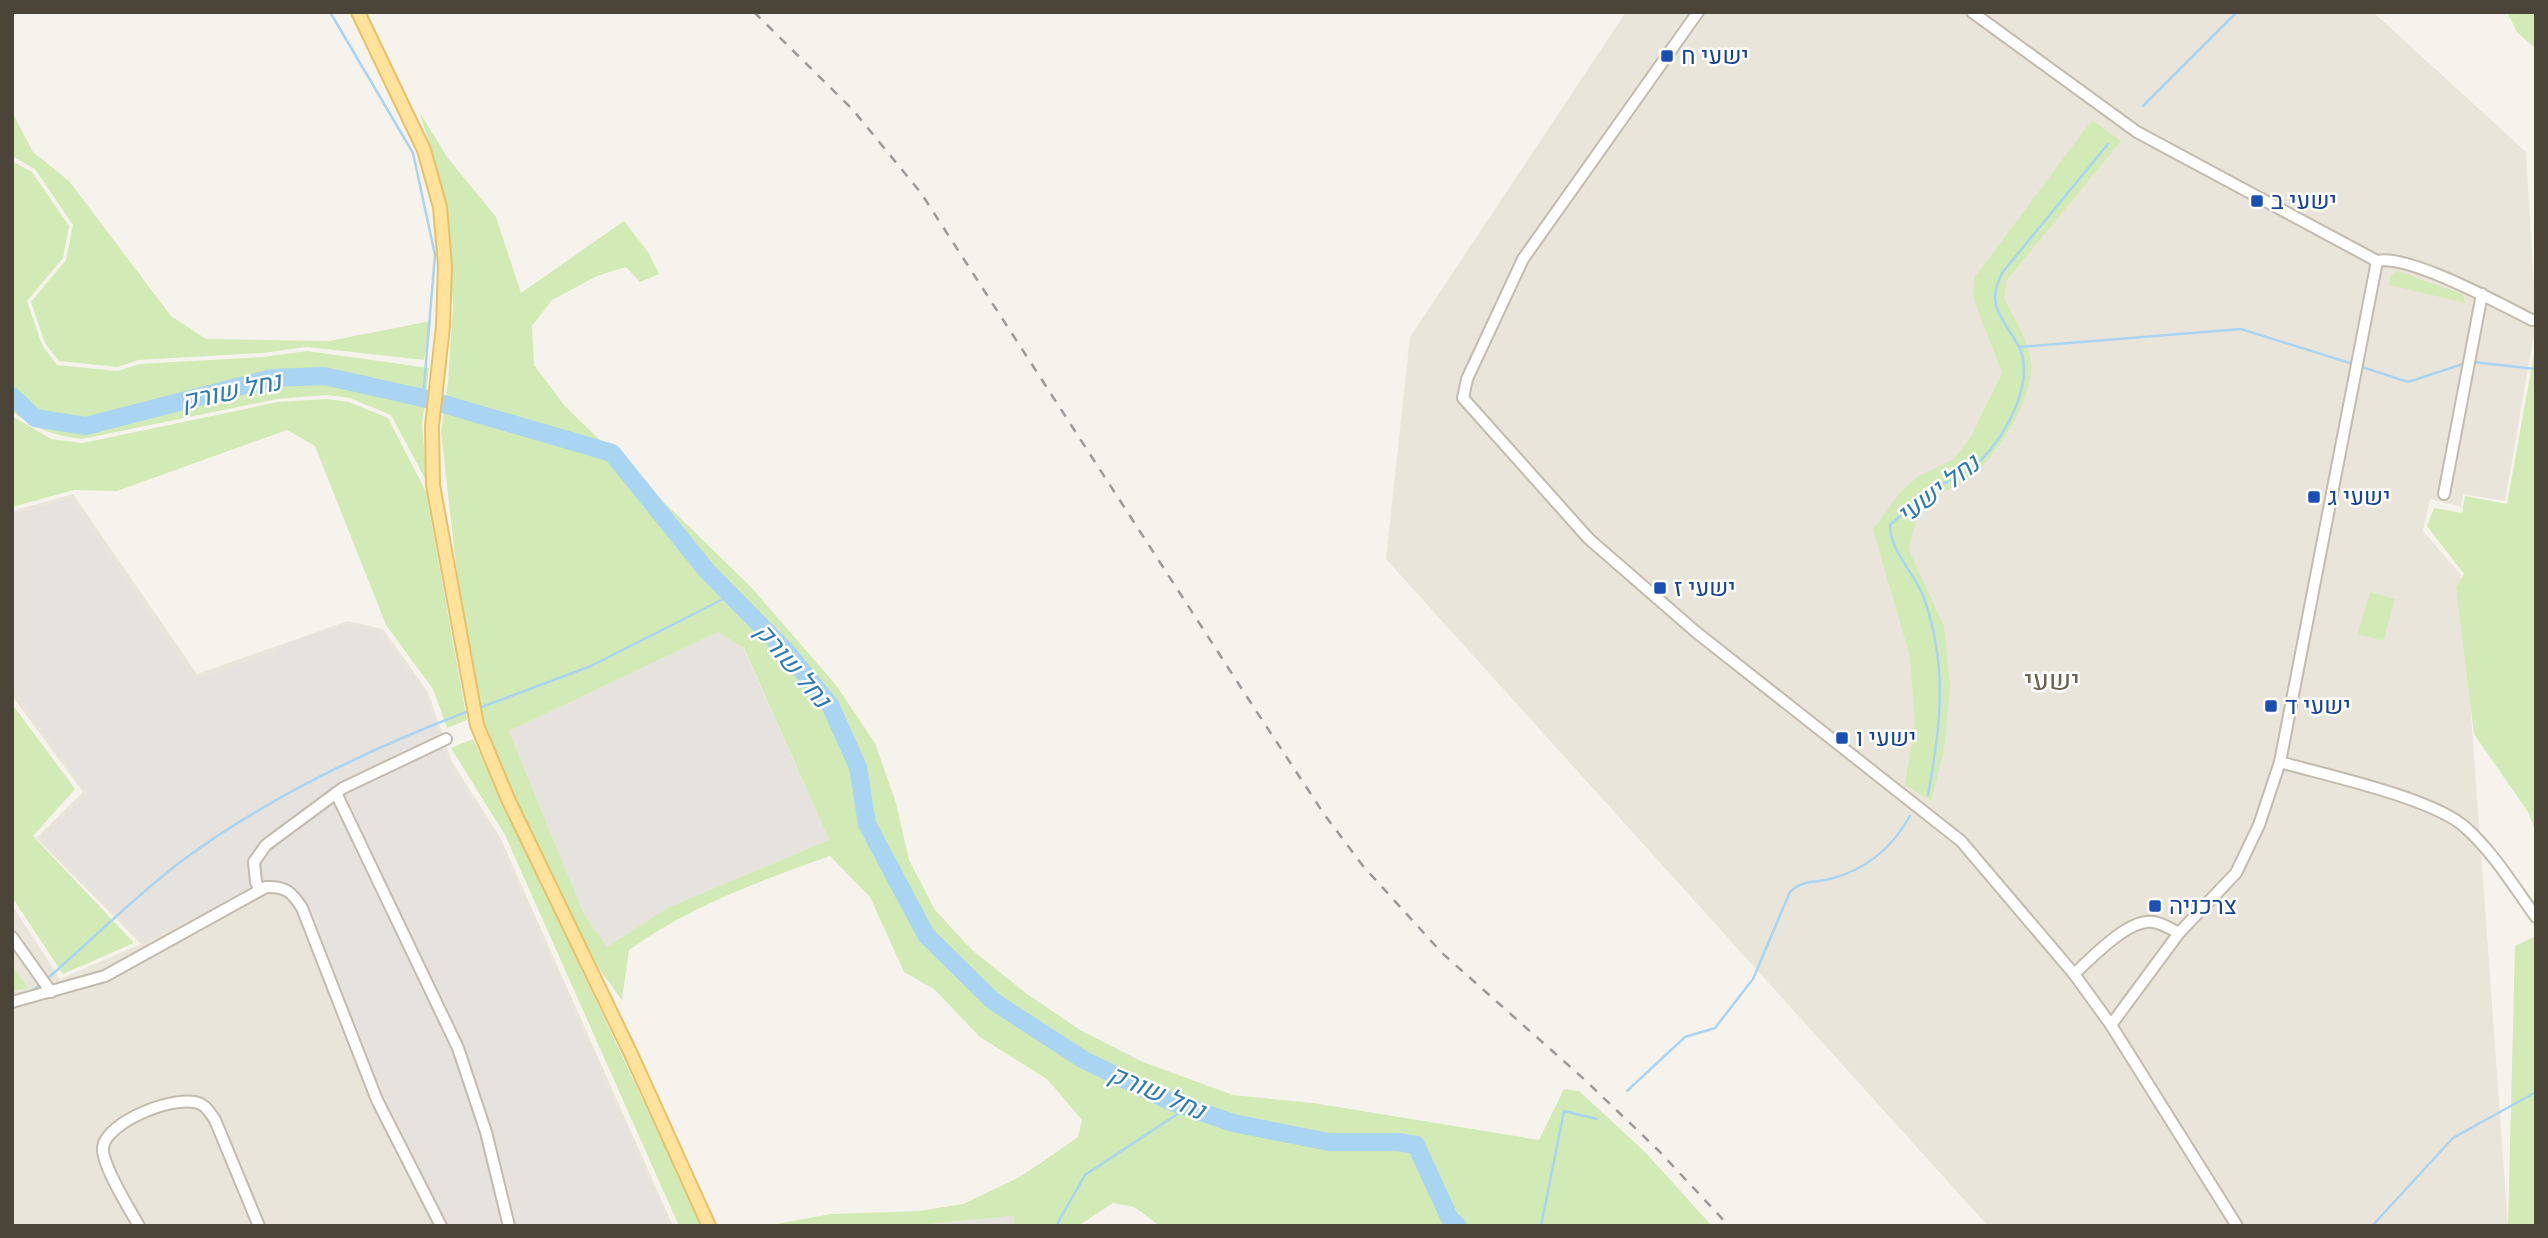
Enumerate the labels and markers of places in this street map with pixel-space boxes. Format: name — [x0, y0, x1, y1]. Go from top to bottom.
place label: ישעי ח — [1681, 42, 1749, 70]
marker: ישעי ח — [1659, 48, 1675, 64]
place label: ישעי ב — [2271, 187, 2337, 215]
marker: ישעי ב — [2249, 193, 2265, 209]
place label: ישעי ג — [2328, 483, 2390, 511]
marker: ישעי ג — [2306, 489, 2322, 505]
place label: ישעי ז — [1674, 574, 1736, 602]
marker: ישעי ז — [1652, 580, 1668, 596]
place label: ישעי ד — [2285, 692, 2351, 720]
marker: ישעי ד — [2263, 698, 2279, 714]
place label: ישעי ו — [1856, 724, 1916, 752]
marker: ישעי ו — [1834, 730, 1850, 746]
place label: צרכניה — [2169, 892, 2237, 920]
marker: צרכניה — [2147, 898, 2163, 914]

